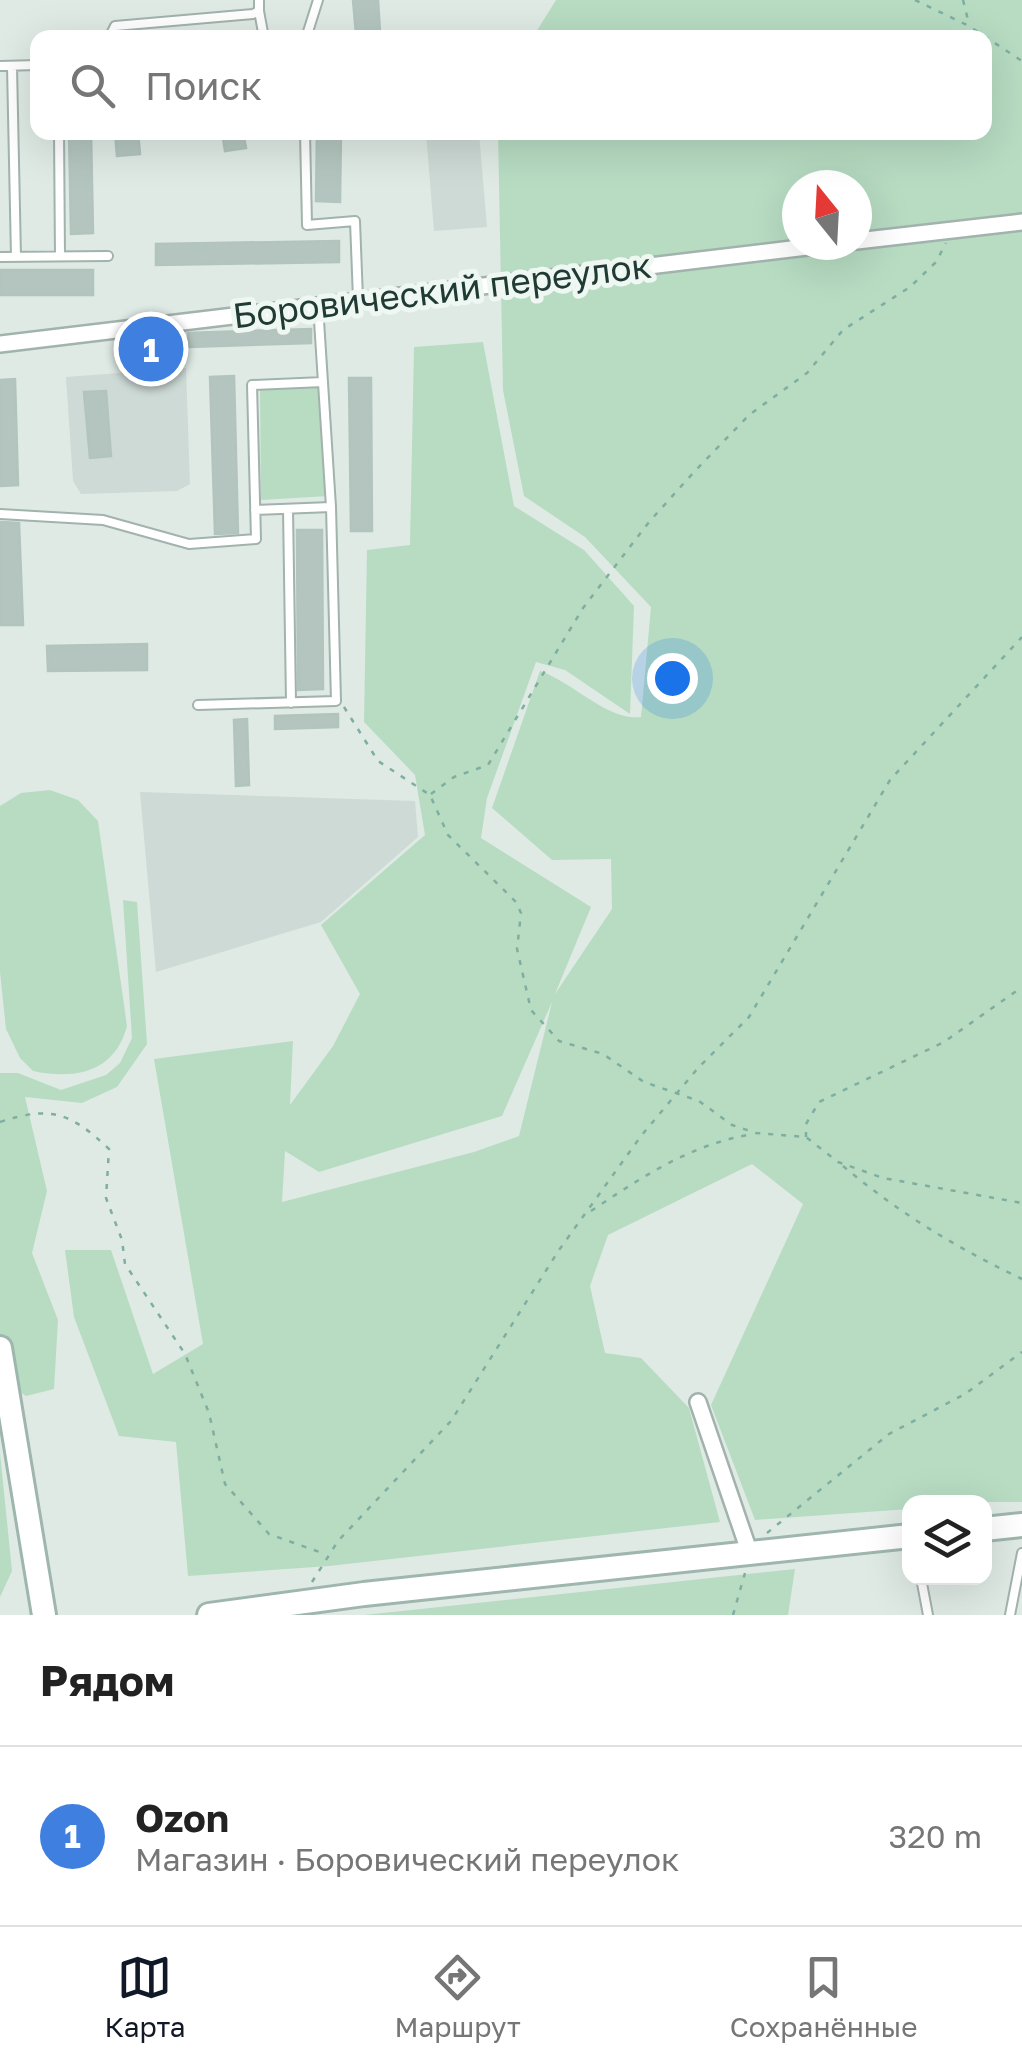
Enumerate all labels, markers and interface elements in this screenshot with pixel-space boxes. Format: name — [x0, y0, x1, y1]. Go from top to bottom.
search box — [30, 30, 992, 140]
icon: search — [65, 58, 120, 113]
text: Поиск — [145, 63, 262, 108]
north arrow — [782, 170, 872, 260]
street label: Боровический переулок — [230, 243, 654, 337]
pin: 1 — [118, 312, 184, 386]
your location — [647, 653, 698, 704]
map controls — [902, 1495, 992, 1585]
button: layers — [902, 1495, 992, 1585]
text: Рядом — [40, 1655, 174, 1705]
text: Ozon — [135, 1795, 229, 1840]
text: 1 — [64, 1817, 81, 1855]
text: 320 m — [889, 1817, 982, 1855]
text: Магазин · Боровический переулок — [135, 1840, 679, 1878]
tab: Карта — [104, 1950, 186, 2043]
tab: Маршрут — [394, 1950, 521, 2043]
tab: Сохранённые — [730, 1950, 918, 2043]

